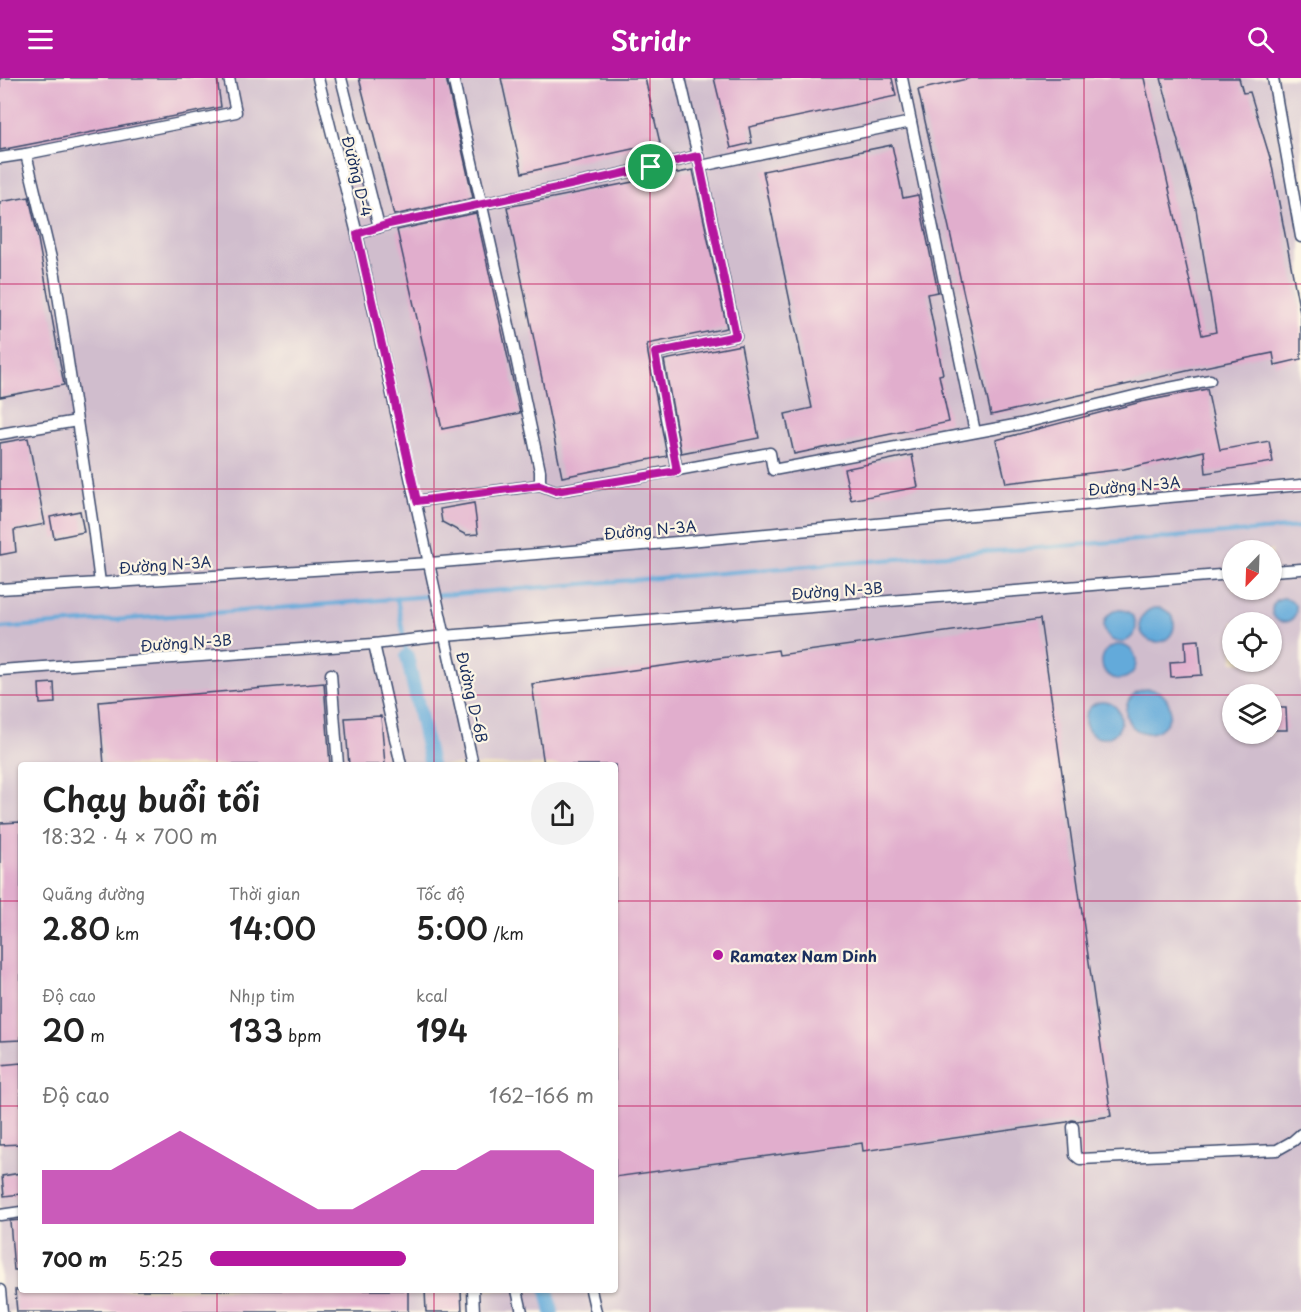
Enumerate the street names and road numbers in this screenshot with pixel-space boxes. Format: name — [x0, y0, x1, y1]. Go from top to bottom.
street label: Đường D-4 — [337, 133, 379, 219]
street label: Đường N-3A — [1087, 469, 1181, 500]
street label: Đường N-3A — [603, 513, 697, 544]
street label: Đường N-3A — [118, 549, 212, 579]
street label: Đường N-3B — [790, 575, 884, 605]
street label: Đường N-3B — [139, 627, 233, 657]
street label: Đường D-6B — [451, 649, 495, 745]

